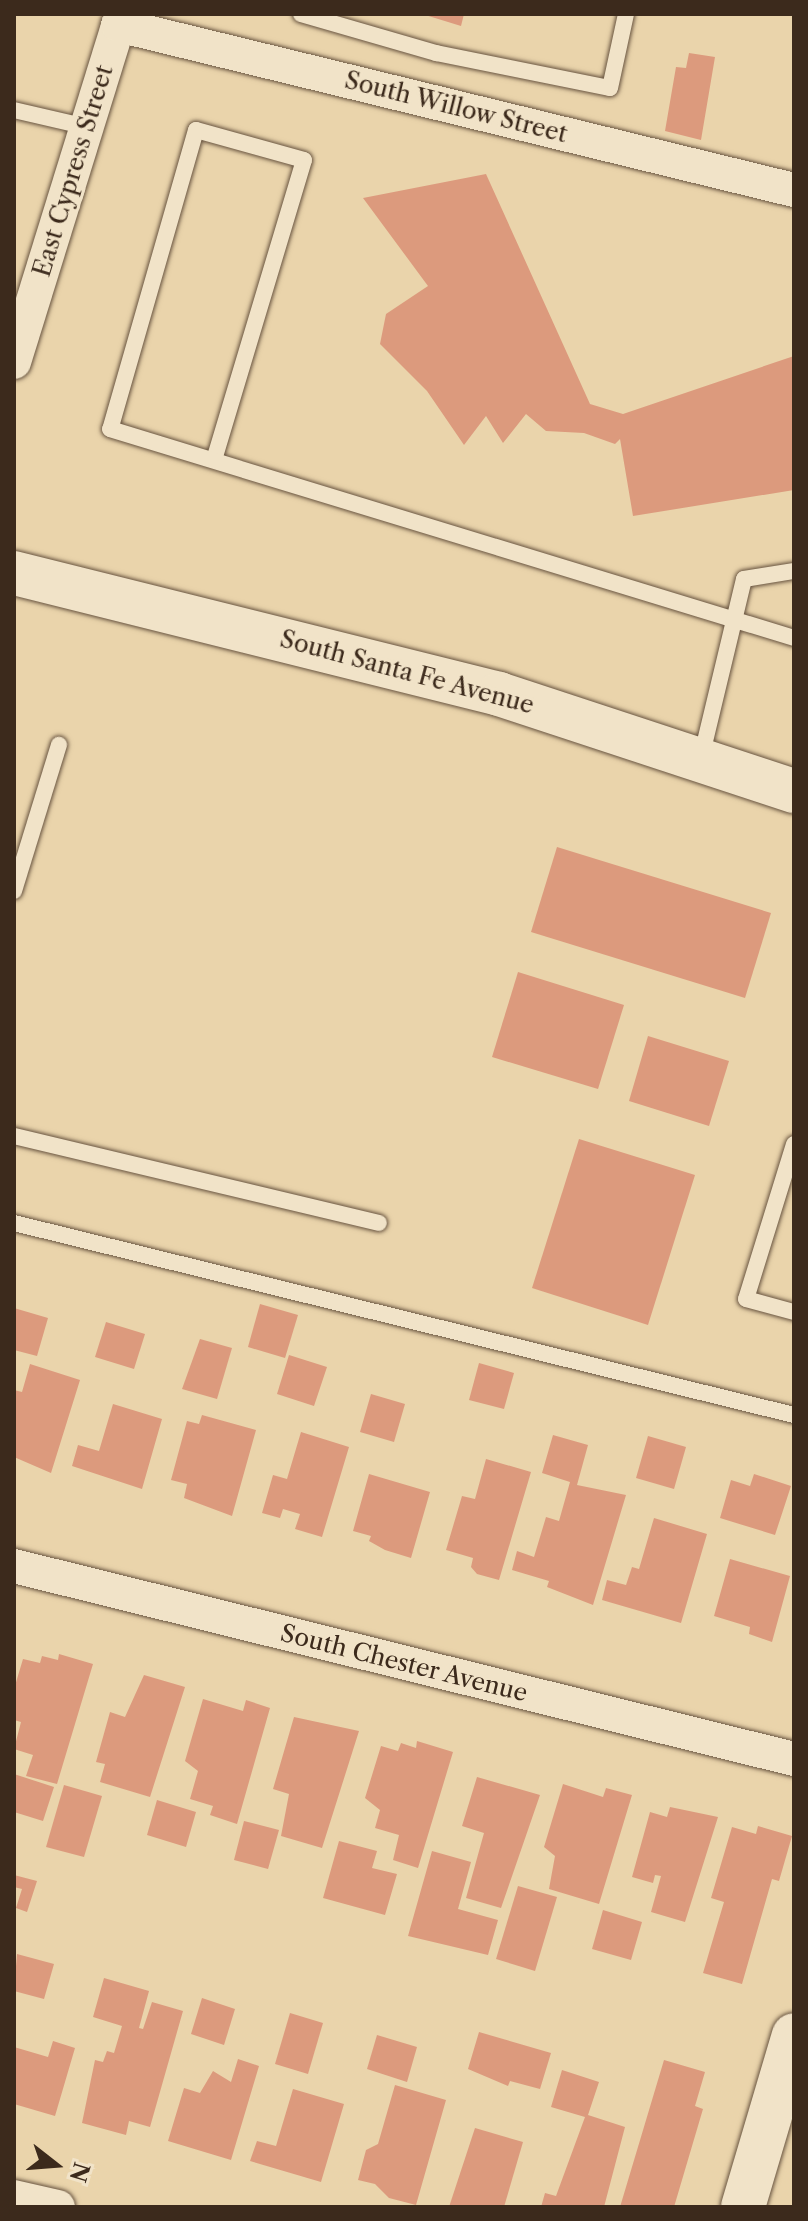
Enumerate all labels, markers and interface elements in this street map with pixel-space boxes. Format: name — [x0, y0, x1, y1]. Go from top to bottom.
street label: East Cypress Street — [27, 62, 119, 280]
street label: South Willow Street — [341, 65, 571, 149]
street label: South Santa Fe Avenue — [276, 624, 538, 720]
street label: South Chester Avenue — [277, 1618, 531, 1708]
north arrow — [16, 2125, 96, 2205]
text: N — [64, 2159, 95, 2185]

